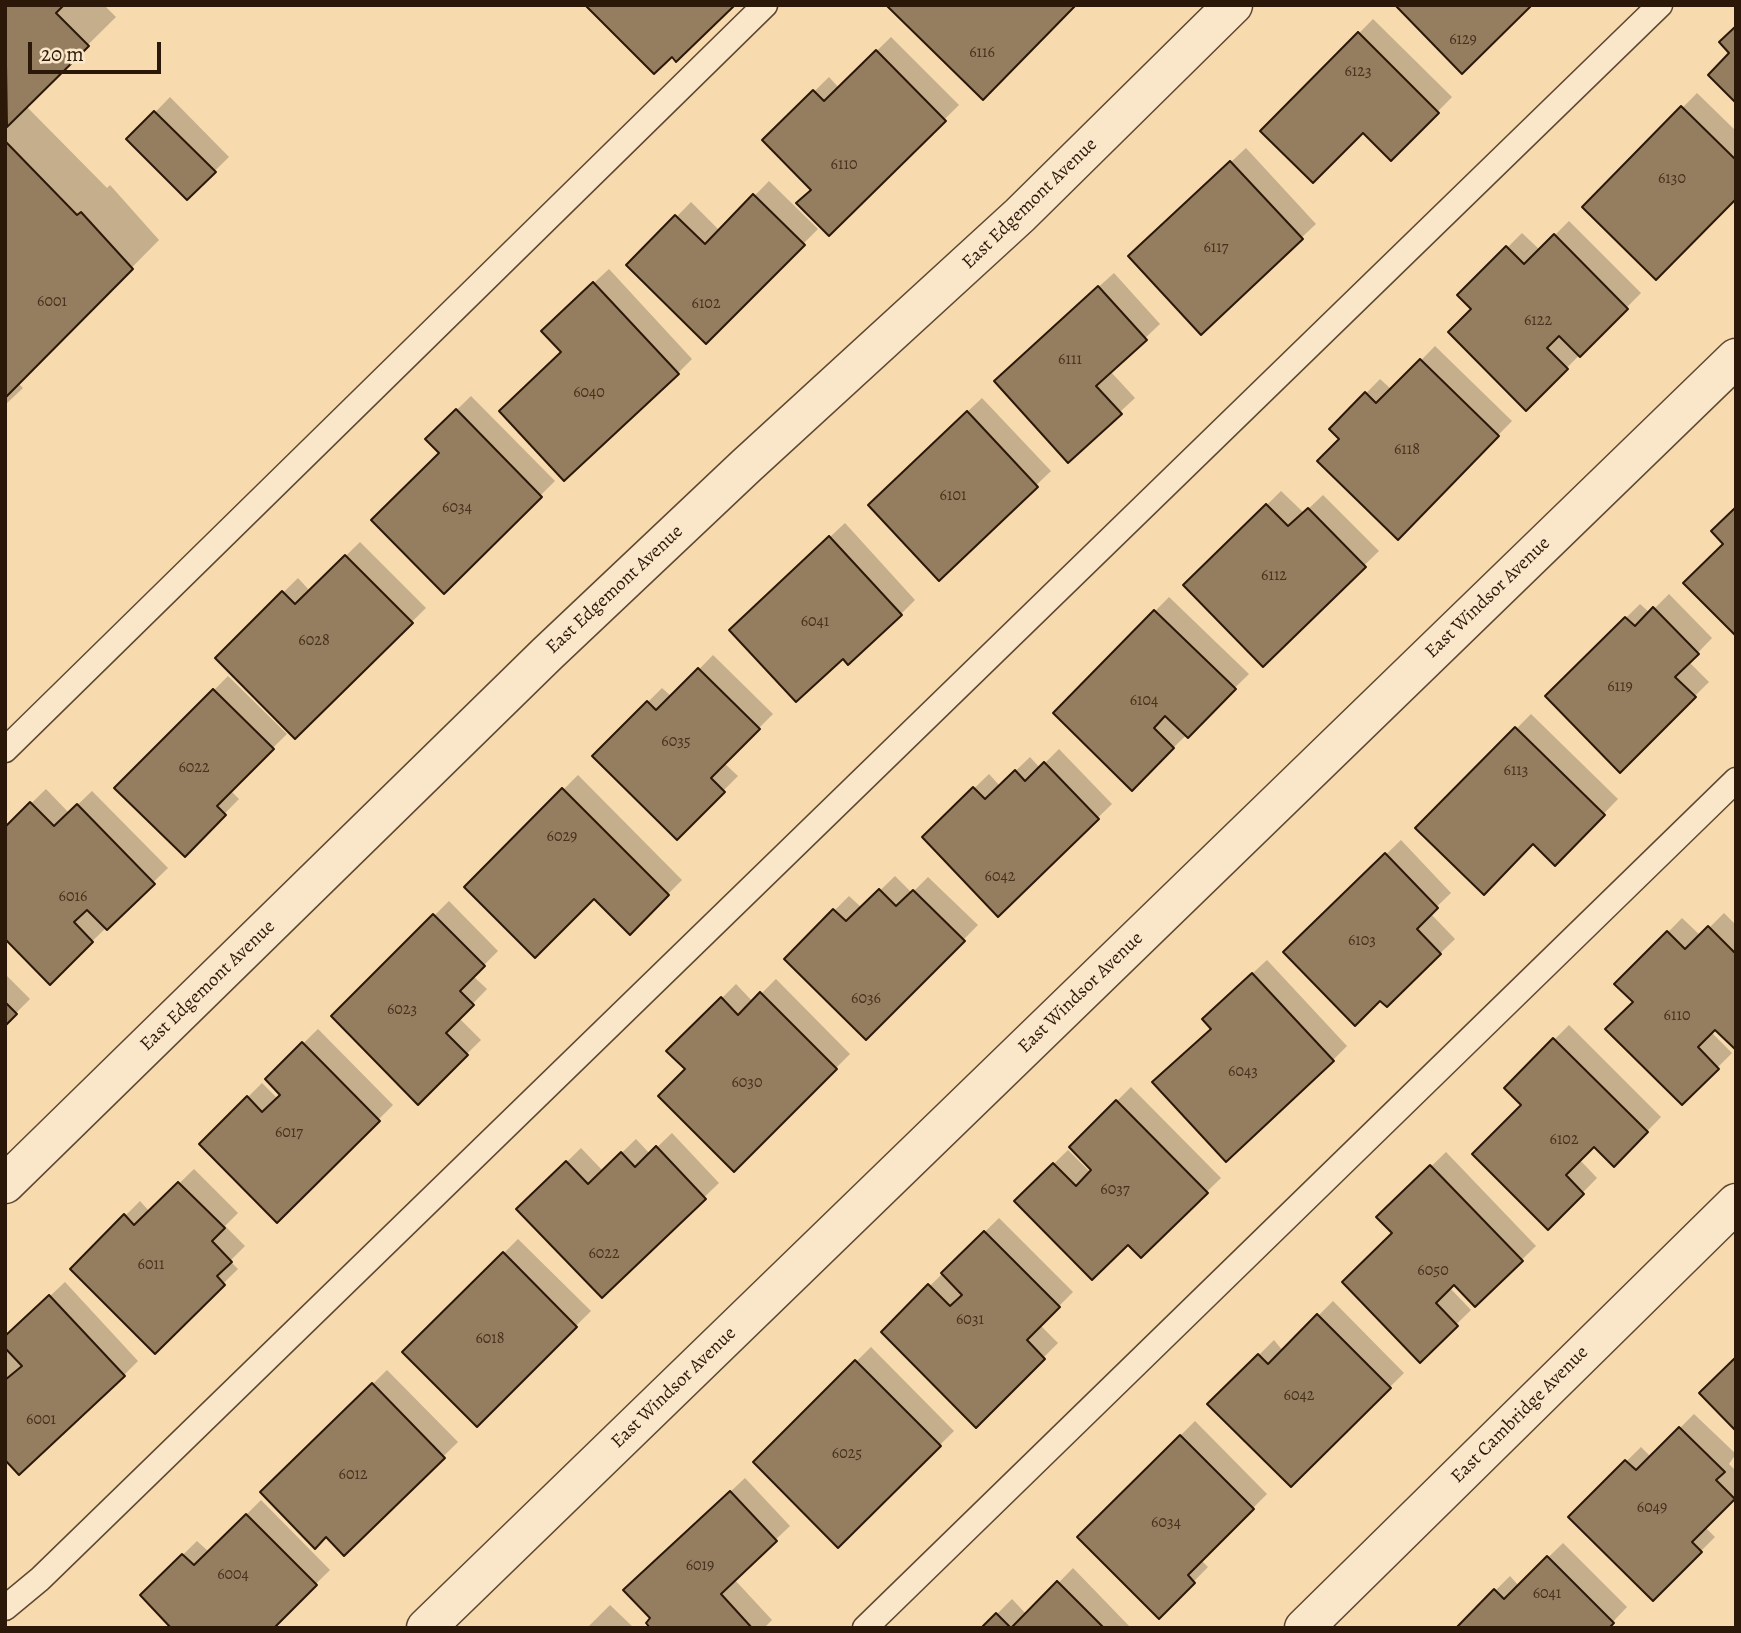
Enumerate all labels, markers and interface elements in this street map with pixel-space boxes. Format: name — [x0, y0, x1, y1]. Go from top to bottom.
scale bar — [32, 28, 164, 72]
house number: 6129 — [1449, 30, 1477, 50]
text: 20 m — [41, 40, 84, 68]
house number: 6116 — [969, 43, 995, 63]
house number: 6123 — [1344, 62, 1372, 82]
street label: East Edgemont Avenue — [958, 134, 1102, 274]
house number: 6110 — [831, 155, 857, 175]
house number: 6130 — [1658, 169, 1686, 189]
house number: 6117 — [1203, 238, 1229, 258]
house number: 6001 — [37, 292, 67, 312]
house number: 6102 — [692, 294, 720, 314]
house number: 6122 — [1524, 311, 1552, 331]
house number: 6111 — [1058, 350, 1082, 370]
house number: 6040 — [573, 383, 605, 403]
house number: 6118 — [1394, 440, 1420, 460]
house number: 6101 — [940, 486, 966, 506]
house number: 6034 — [442, 498, 472, 518]
street label: East Edgemont Avenue — [542, 521, 688, 659]
street label: East Windsor Avenue — [1421, 532, 1555, 664]
house number: 6112 — [1261, 566, 1287, 586]
house number: 6041 — [801, 612, 829, 632]
house number: 6028 — [298, 631, 330, 651]
house number: 6119 — [1607, 677, 1633, 697]
house number: 6104 — [1130, 691, 1158, 711]
house number: 6035 — [661, 732, 691, 752]
house number: 6022 — [178, 758, 210, 778]
house number: 6113 — [1504, 761, 1528, 781]
house number: 6029 — [547, 827, 577, 847]
house number: 6042 — [985, 867, 1015, 887]
house number: 6016 — [59, 887, 87, 907]
street label: East Edgemont Avenue — [136, 916, 280, 1056]
street label: East Windsor Avenue — [1014, 927, 1148, 1059]
house number: 6103 — [1348, 931, 1376, 951]
house number: 6036 — [851, 989, 881, 1009]
house number: 6023 — [387, 1000, 417, 1020]
house number: 6110 — [1664, 1006, 1690, 1026]
house number: 6043 — [1228, 1062, 1258, 1082]
house number: 6030 — [731, 1073, 763, 1093]
house number: 6017 — [275, 1123, 303, 1143]
house number: 6102 — [1550, 1130, 1578, 1150]
house number: 6037 — [1100, 1180, 1130, 1200]
house number: 6022 — [588, 1244, 620, 1264]
house number: 6011 — [138, 1255, 164, 1275]
house number: 6050 — [1417, 1261, 1449, 1281]
house number: 6031 — [956, 1310, 984, 1330]
street label: East Windsor Avenue — [607, 1322, 741, 1454]
house number: 6018 — [475, 1329, 505, 1349]
street label: East Cambridge Avenue — [1447, 1342, 1593, 1488]
house number: 6042 — [1284, 1386, 1314, 1406]
house number: 6001 — [26, 1410, 56, 1430]
house number: 6025 — [832, 1444, 862, 1464]
house number: 6012 — [339, 1465, 367, 1485]
house number: 6049 — [1637, 1498, 1667, 1518]
house number: 6034 — [1151, 1513, 1181, 1533]
house number: 6019 — [686, 1556, 714, 1576]
house number: 6004 — [217, 1565, 249, 1585]
house number: 6041 — [1533, 1584, 1561, 1604]

